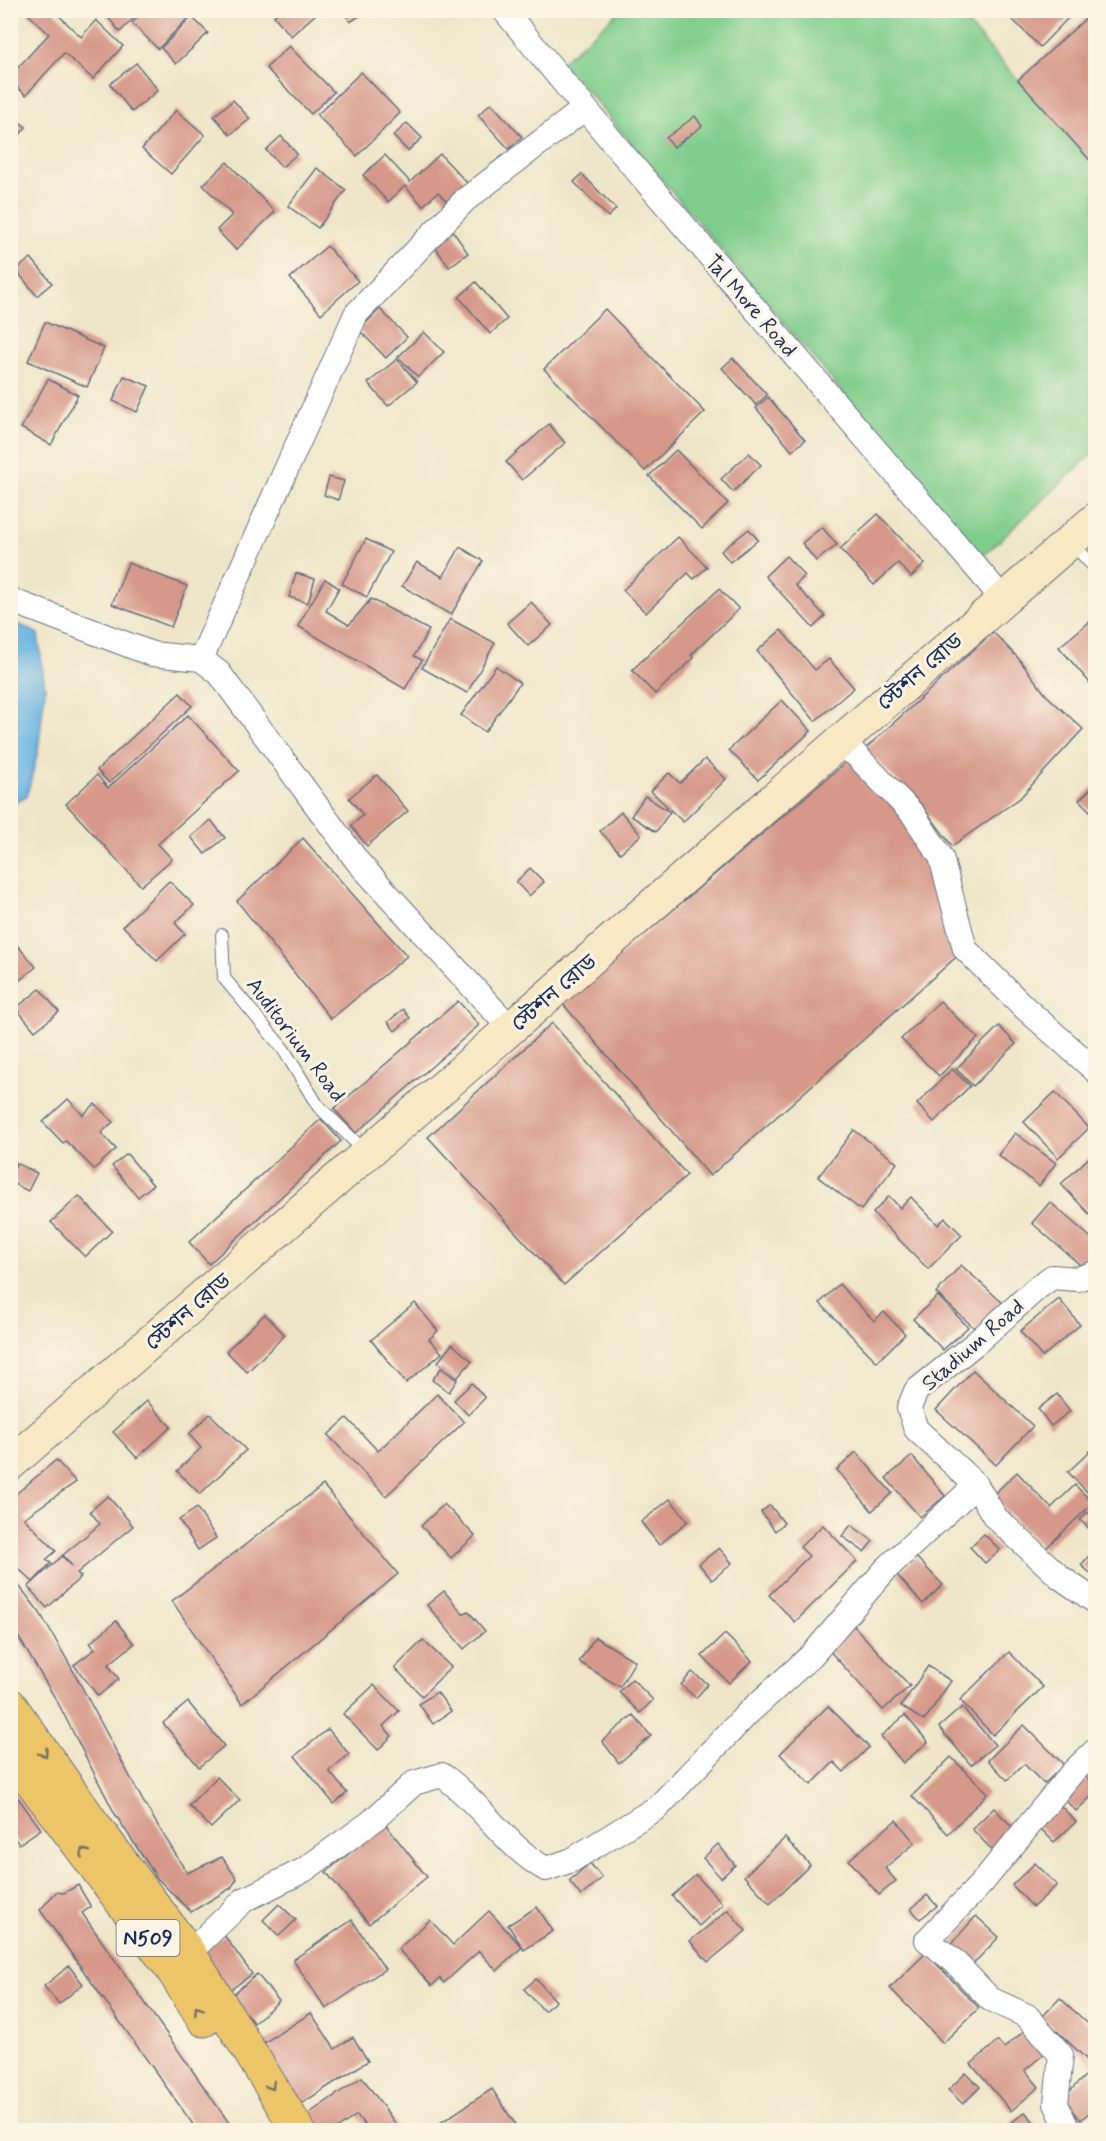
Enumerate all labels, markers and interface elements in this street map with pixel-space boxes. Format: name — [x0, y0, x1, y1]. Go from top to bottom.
street label: Tal More Road — [698, 249, 803, 364]
street label: স্টেশন রোড — [872, 627, 969, 717]
street label: স্টেশন রোড — [506, 948, 603, 1038]
street label: Auditorium Road — [239, 972, 351, 1108]
street label: স্টেশন রোড — [140, 1267, 237, 1357]
street label: Stadium Road — [916, 1293, 1031, 1398]
one-way arrow — [37, 1746, 48, 1757]
one-way arrow — [80, 1847, 91, 1858]
road number: N509 — [116, 1920, 180, 1956]
one-way arrow — [194, 2006, 205, 2017]
one-way arrow — [264, 2080, 276, 2090]

